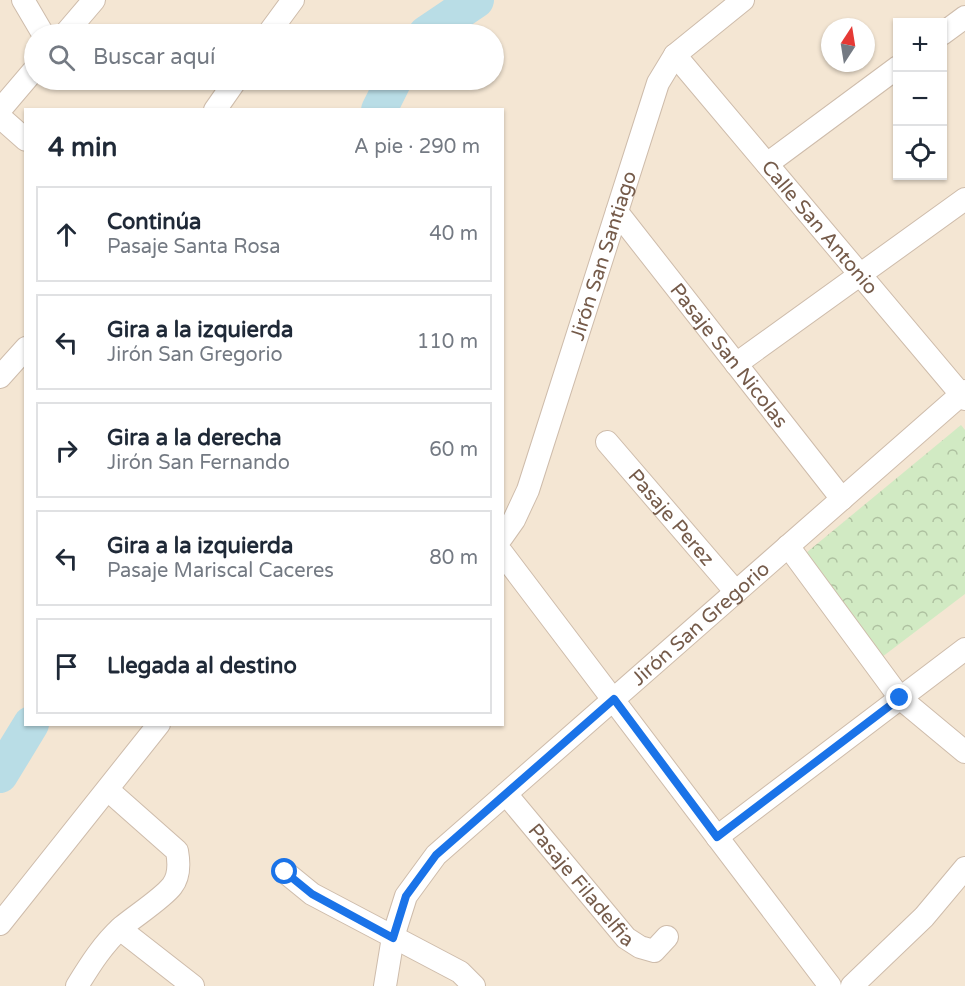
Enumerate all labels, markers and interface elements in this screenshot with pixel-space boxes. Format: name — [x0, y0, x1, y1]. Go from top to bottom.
north arrow — [821, 18, 875, 72]
map controls — [893, 18, 947, 180]
button: + — [893, 18, 947, 72]
search box — [24, 24, 504, 90]
icon: search — [45, 41, 78, 74]
text: Buscar aquí — [93, 44, 215, 70]
button: − — [893, 72, 947, 126]
button: locate — [893, 126, 947, 180]
text: 4 min — [48, 132, 117, 163]
text: A pie · 290 m — [354, 135, 480, 159]
street label: Calle San Antonio — [756, 156, 883, 300]
street label: Jirón San Santiago — [566, 168, 642, 344]
text: Continúa — [107, 209, 201, 235]
icon: ahead — [50, 218, 83, 251]
text: 40 m — [429, 222, 478, 246]
text: Pasaje Santa Rosa — [107, 235, 280, 259]
street label: Pasaje San Nicolas — [664, 279, 793, 433]
text: Gira a la izquierda — [107, 317, 293, 343]
icon: left — [50, 326, 83, 359]
text: 110 m — [417, 330, 478, 354]
text: Jirón San Gregorio — [107, 343, 283, 367]
text: Gira a la derecha — [107, 425, 282, 451]
icon: right — [50, 434, 83, 467]
text: 60 m — [429, 438, 478, 462]
text: Jirón San Fernando — [107, 451, 290, 475]
street label: Pasaje Perez — [623, 464, 719, 571]
text: Gira a la izquierda — [107, 533, 293, 559]
icon: left — [50, 542, 83, 575]
text: 80 m — [429, 546, 478, 570]
street label: Jirón San Gregorio — [627, 557, 775, 691]
text: Pasaje Mariscal Caceres — [107, 559, 334, 583]
icon: arrive — [50, 650, 83, 683]
text: Llegada al destino — [107, 653, 297, 679]
route end — [886, 684, 912, 710]
street label: Pasaje Filadelfia — [523, 819, 638, 953]
route start — [271, 858, 297, 884]

